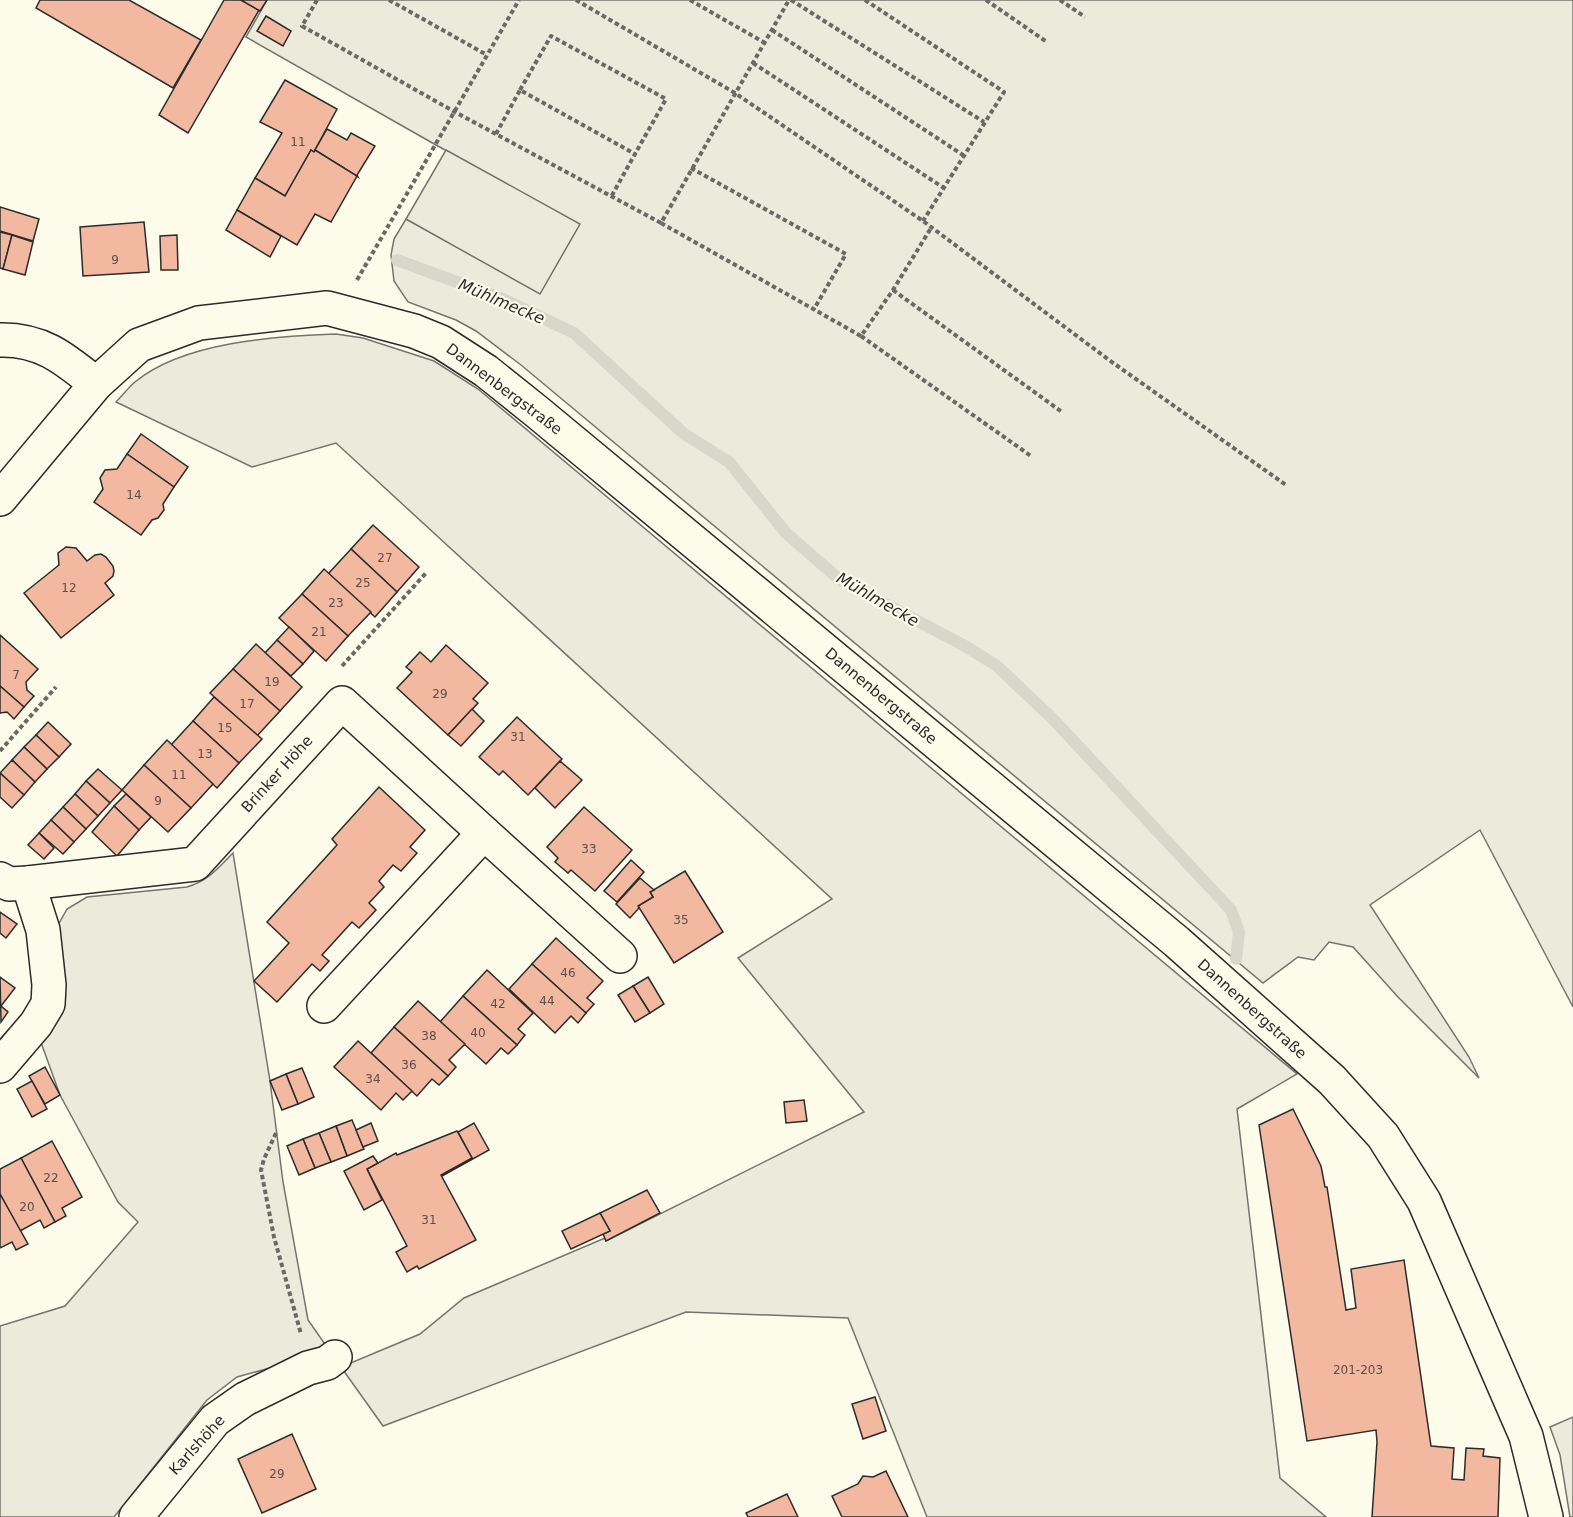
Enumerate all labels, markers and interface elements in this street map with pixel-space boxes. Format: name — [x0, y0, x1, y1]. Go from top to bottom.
house number: 11 — [290, 135, 306, 149]
house number: 9 — [111, 253, 119, 267]
water label: Mühlmecke — [456, 275, 548, 328]
street label: Dannenbergstraße — [443, 340, 565, 438]
house number: 14 — [126, 488, 142, 502]
house number: 27 — [377, 551, 393, 565]
water label: Mühlmecke — [833, 568, 922, 631]
house number: 25 — [355, 576, 371, 590]
house number: 12 — [61, 581, 77, 595]
house number: 23 — [328, 596, 344, 610]
house number: 21 — [311, 625, 327, 639]
street label: Dannenbergstraße — [821, 644, 941, 748]
house number: 7 — [12, 668, 20, 682]
house number: 19 — [264, 675, 280, 689]
house number: 29 — [432, 687, 448, 701]
house number: 17 — [239, 697, 255, 711]
house number: 15 — [217, 721, 233, 735]
house number: 31 — [510, 730, 526, 744]
street label: Brinker Höhe — [238, 732, 316, 816]
house number: 13 — [197, 747, 213, 761]
house number: 11 — [171, 768, 187, 782]
house number: 9 — [154, 794, 162, 808]
house number: 33 — [581, 842, 597, 856]
house number: 35 — [673, 913, 689, 927]
street label: Dannenbergstraße — [1194, 955, 1310, 1063]
house number: 46 — [560, 966, 576, 980]
house number: 44 — [539, 994, 555, 1008]
house number: 42 — [490, 997, 506, 1011]
house number: 40 — [470, 1026, 486, 1040]
house number: 38 — [421, 1029, 437, 1043]
house number: 36 — [401, 1058, 417, 1072]
house number: 34 — [365, 1072, 381, 1086]
house number: 22 — [43, 1171, 59, 1185]
house number: 20 — [19, 1200, 35, 1214]
house number: 31 — [421, 1213, 437, 1227]
house number: 201-203 — [1333, 1363, 1383, 1377]
street label: Karlshöhe — [165, 1411, 229, 1479]
house number: 29 — [269, 1467, 285, 1481]

